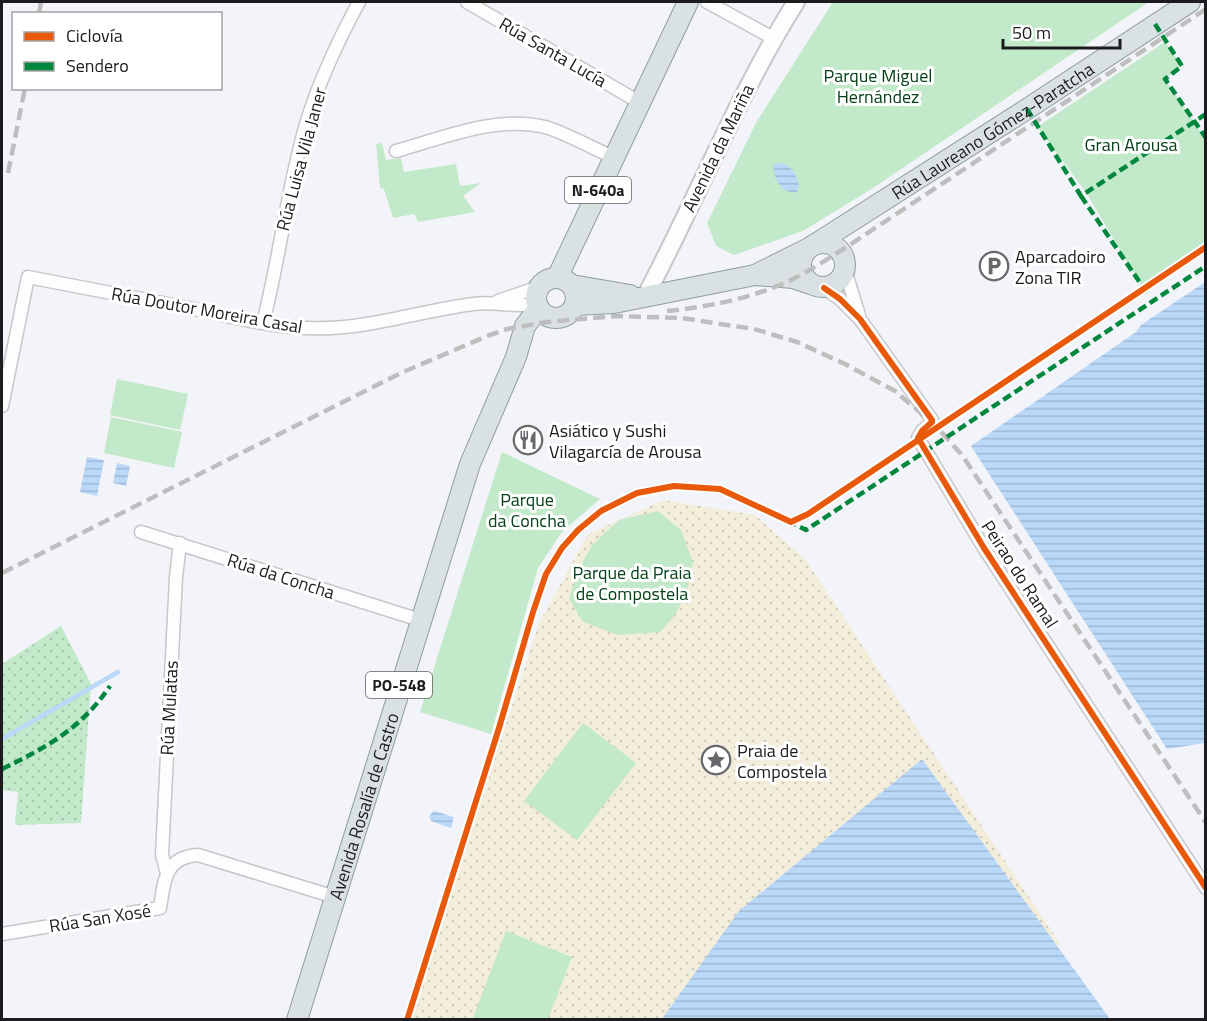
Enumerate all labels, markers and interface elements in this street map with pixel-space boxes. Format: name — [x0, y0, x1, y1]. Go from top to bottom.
street label: Rúa Santa Lucía — [494, 10, 612, 94]
legend — [12, 12, 222, 90]
scale bar — [1003, 12, 1120, 50]
text: 50 m — [1012, 19, 1051, 46]
text: Ciclovía — [66, 22, 123, 49]
text: Sendero — [66, 52, 129, 79]
street label: Rúa Laureano Gómez-Paratcha — [886, 55, 1099, 206]
park label: Parque Miguel Hernández — [824, 62, 932, 110]
street label: Avenida da Mariña — [675, 79, 761, 217]
street label: Rúa Luisa Vila Janer — [269, 84, 333, 234]
park label: Gran Arousa — [1084, 131, 1178, 158]
road number: N-640a — [565, 177, 631, 203]
place label: Aparcadoiro Zona TIR — [1015, 243, 1106, 291]
parking icon: Aparcadoiro Zona TIR — [978, 250, 1010, 282]
street label: Rúa Doutor Moreira Casal — [109, 280, 305, 340]
place label: Asiático y Sushi Vilagarcía de Arousa — [549, 417, 701, 465]
restaurant icon: Asiático y Sushi Vilagarcía de Arousa — [512, 424, 544, 456]
park label: Parque da Concha — [488, 486, 566, 534]
street label: Peirao do Ramal — [975, 515, 1065, 633]
street label: Rúa da Concha — [224, 546, 338, 606]
park label: Parque da Praia de Compostela — [572, 559, 692, 607]
street label: Rúa Mulatas — [153, 660, 185, 756]
road number: PO-548 — [366, 672, 432, 698]
street label: Avenida Rosalía de Castro — [322, 709, 405, 903]
place label: Praia de Compostela — [737, 737, 827, 785]
place icon: Praia de Compostela — [700, 744, 732, 776]
street label: Rúa San Xosé — [47, 897, 153, 939]

